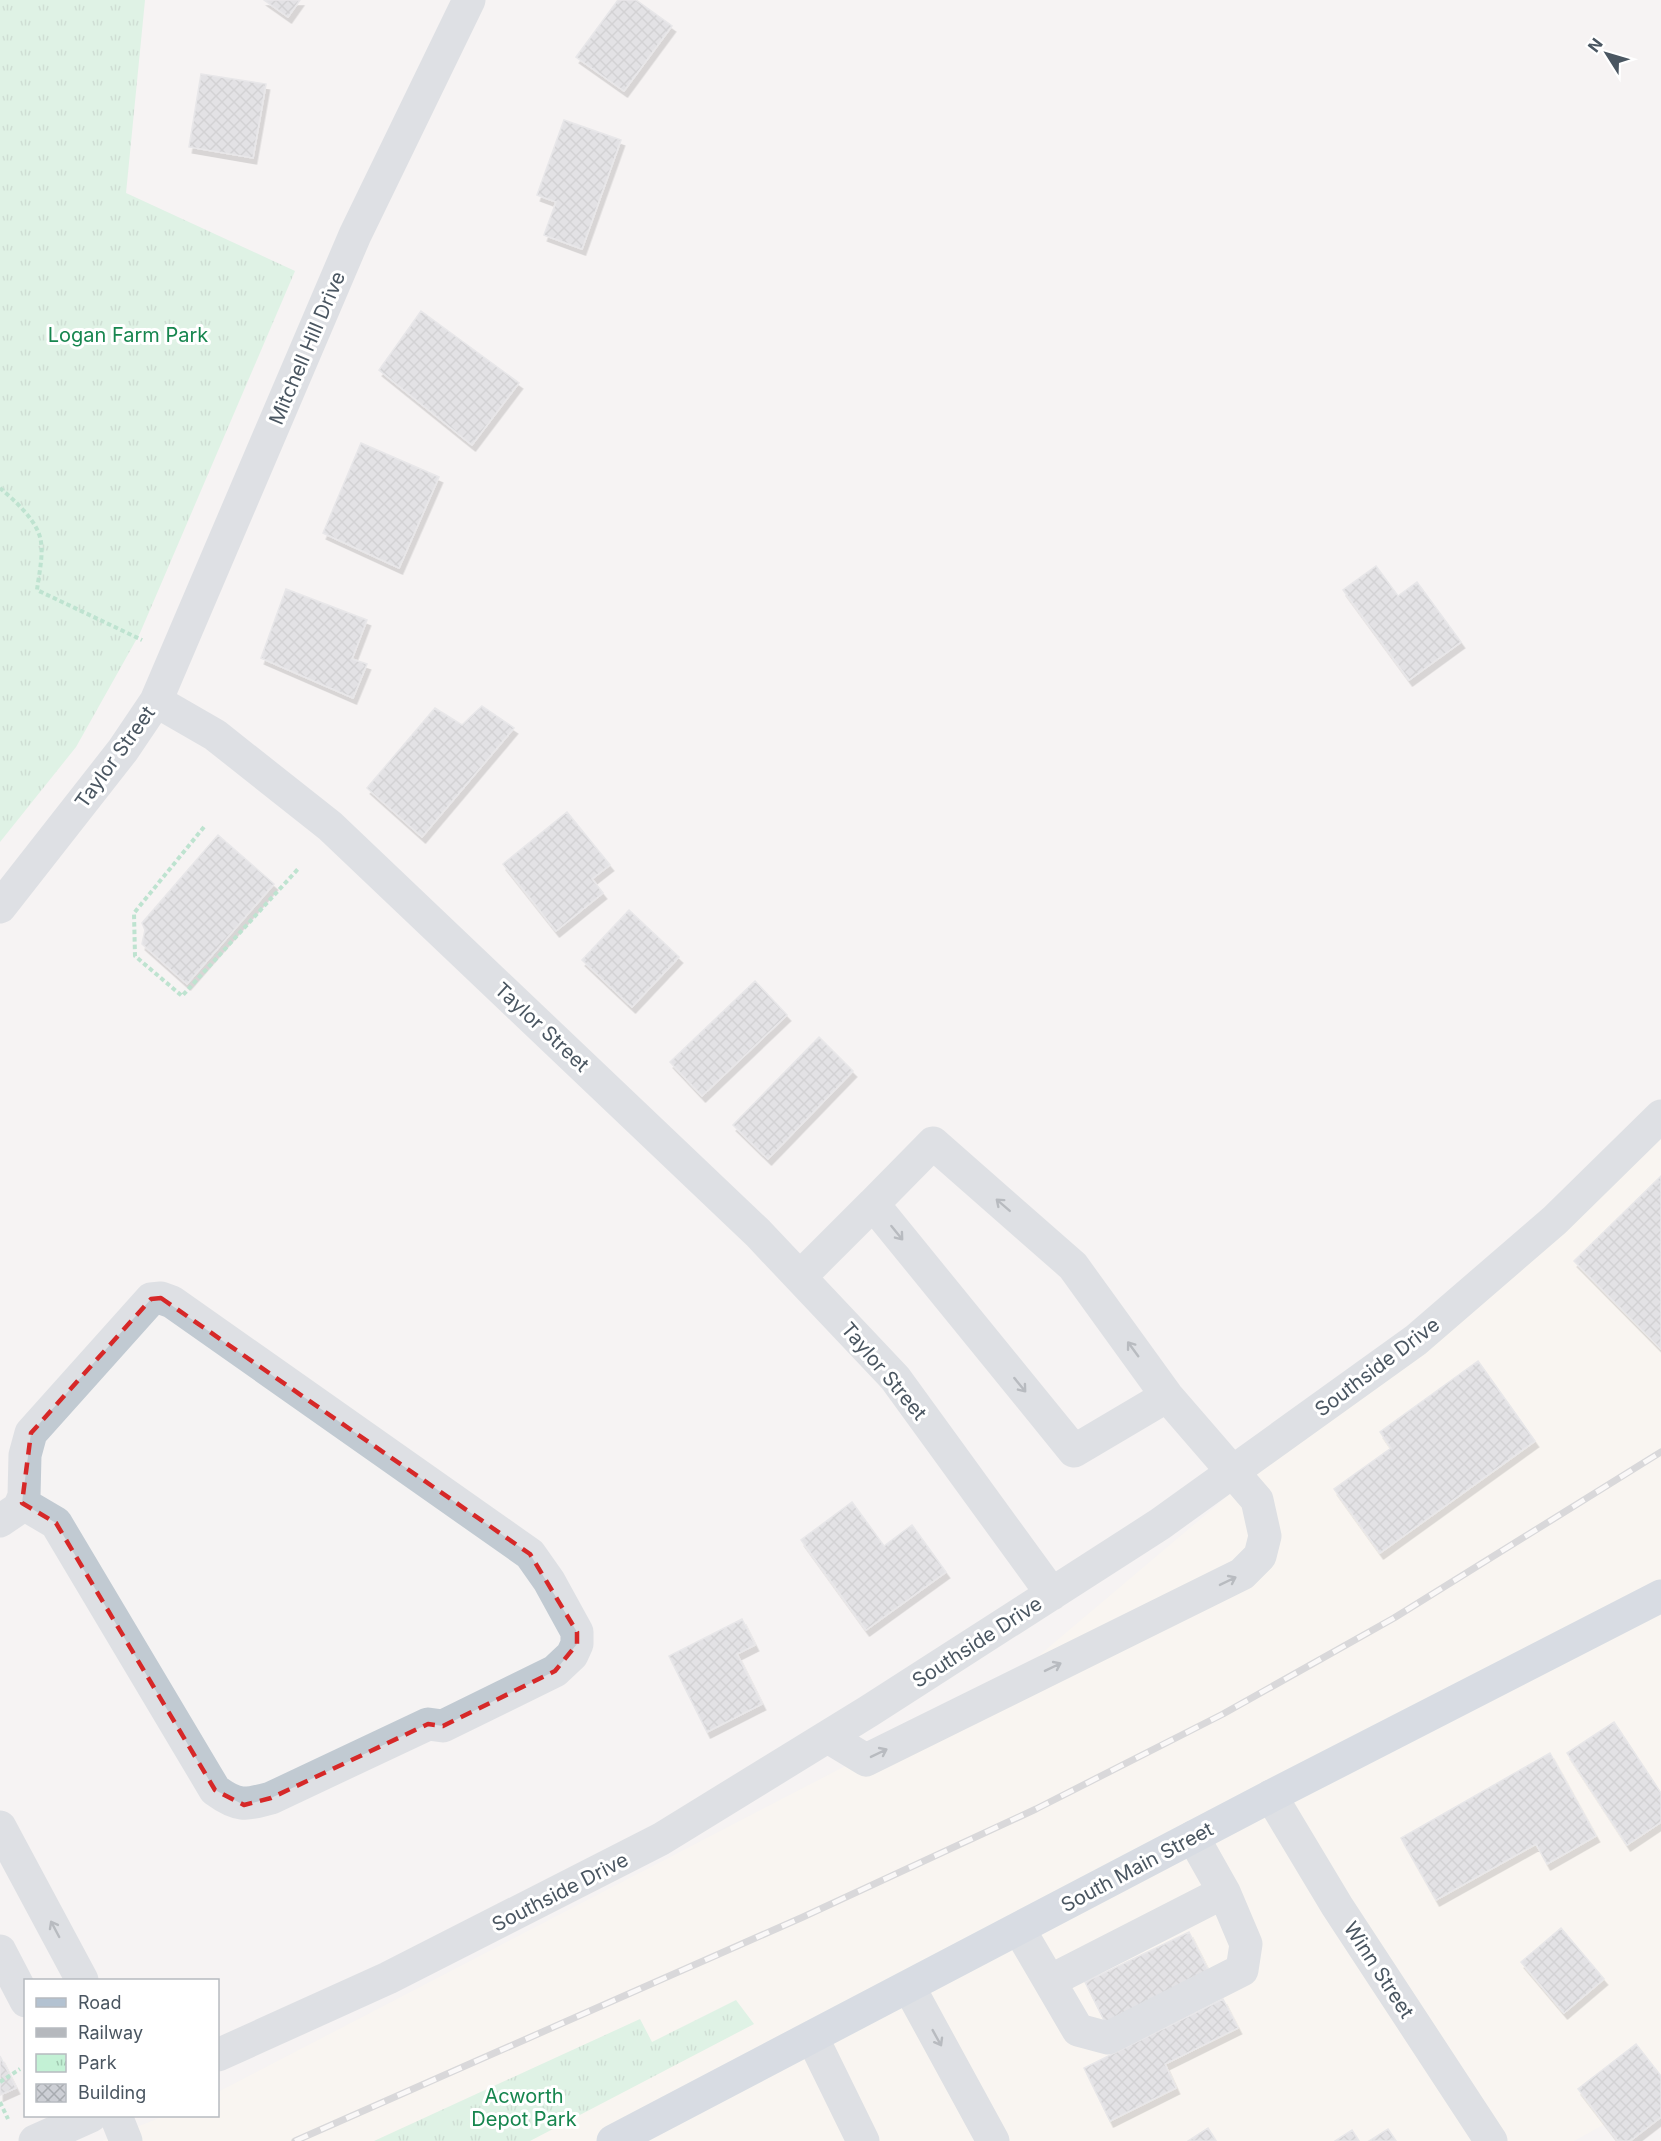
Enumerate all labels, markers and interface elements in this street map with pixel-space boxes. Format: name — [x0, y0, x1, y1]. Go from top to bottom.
north arrow — [1577, 24, 1637, 84]
text: N — [1583, 34, 1607, 56]
street label: Mitchell Hill Drive — [264, 268, 350, 428]
park label: Logan Farm Park — [48, 323, 208, 347]
street label: Taylor Street — [70, 701, 160, 813]
street label: Taylor Street — [490, 977, 594, 1077]
one-way arrow — [996, 1198, 1011, 1212]
one-way arrow — [890, 1225, 904, 1240]
street label: Southside Drive — [1310, 1312, 1444, 1422]
street label: Taylor Street — [836, 1317, 932, 1425]
one-way arrow — [1127, 1341, 1139, 1357]
one-way arrow — [1013, 1376, 1026, 1392]
one-way arrow — [1219, 1574, 1237, 1586]
street label: Southside Drive — [908, 1591, 1046, 1693]
one-way arrow — [1044, 1661, 1062, 1672]
one-way arrow — [869, 1747, 887, 1759]
street label: South Main Street — [1057, 1817, 1217, 1917]
street label: Southside Drive — [488, 1847, 632, 1937]
street label: Winn Street — [1339, 1917, 1419, 2023]
one-way arrow — [49, 1921, 61, 1938]
legend — [24, 1979, 219, 2117]
text: Road — [78, 1992, 121, 2013]
text: Railway — [78, 2022, 143, 2043]
one-way arrow — [931, 2029, 943, 2046]
text: Park — [78, 2052, 117, 2073]
text: Building — [78, 2082, 146, 2103]
park label: Acworth Depot Park — [471, 2084, 577, 2131]

